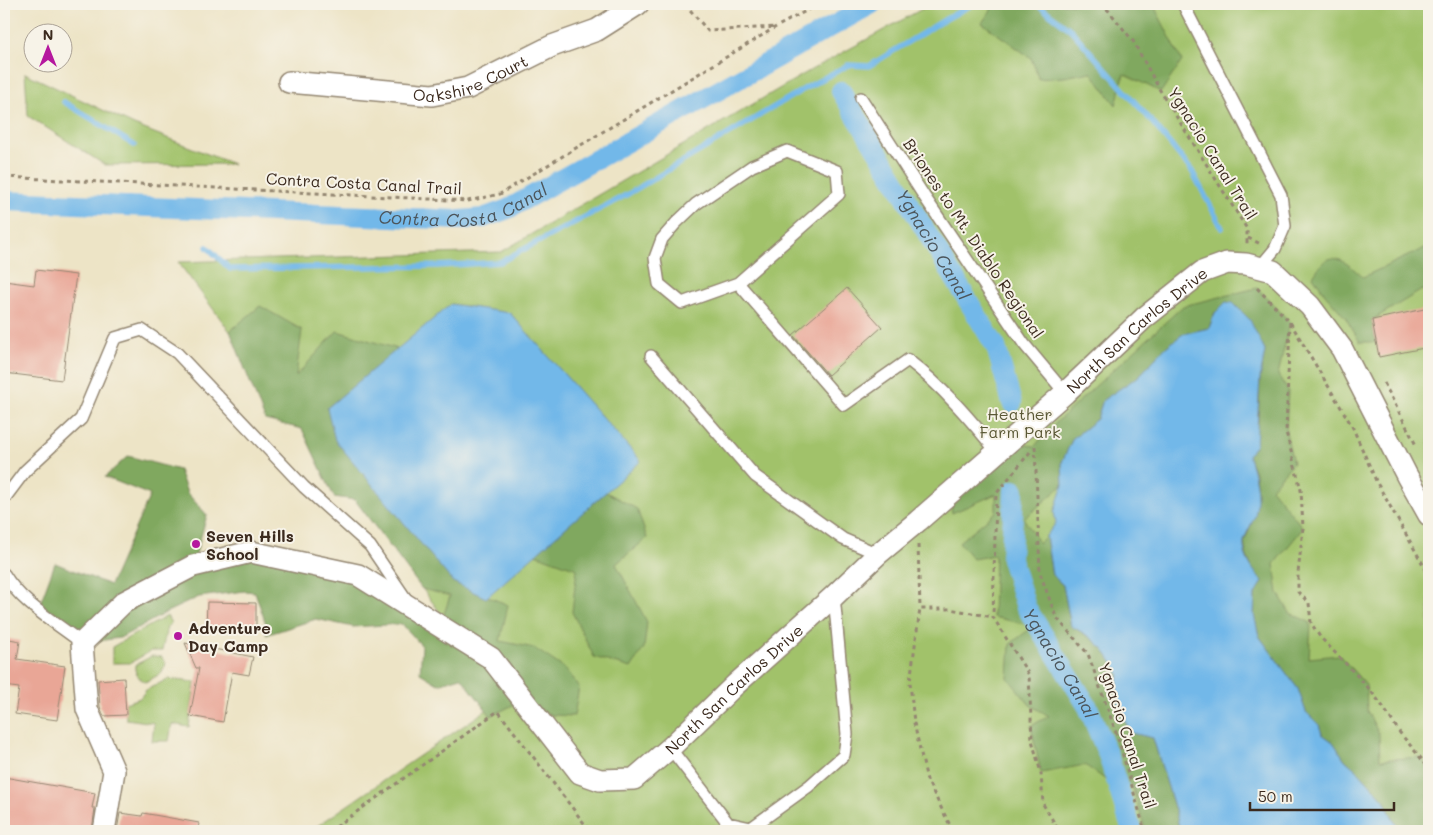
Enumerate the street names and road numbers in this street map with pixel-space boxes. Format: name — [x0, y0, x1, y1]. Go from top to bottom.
street label: Oakshire Court — [412, 49, 531, 106]
street label: Ygnacio Canal Trail — [1164, 83, 1262, 223]
street label: Briones to Mt. Diablo Regional — [899, 134, 1049, 342]
street label: Contra Costa Canal Trail — [266, 167, 462, 199]
street label: North San Carlos Drive — [1061, 262, 1211, 397]
street label: North San Carlos Drive — [660, 619, 807, 758]
street label: Ygnacio Canal Trail — [1094, 659, 1162, 811]

